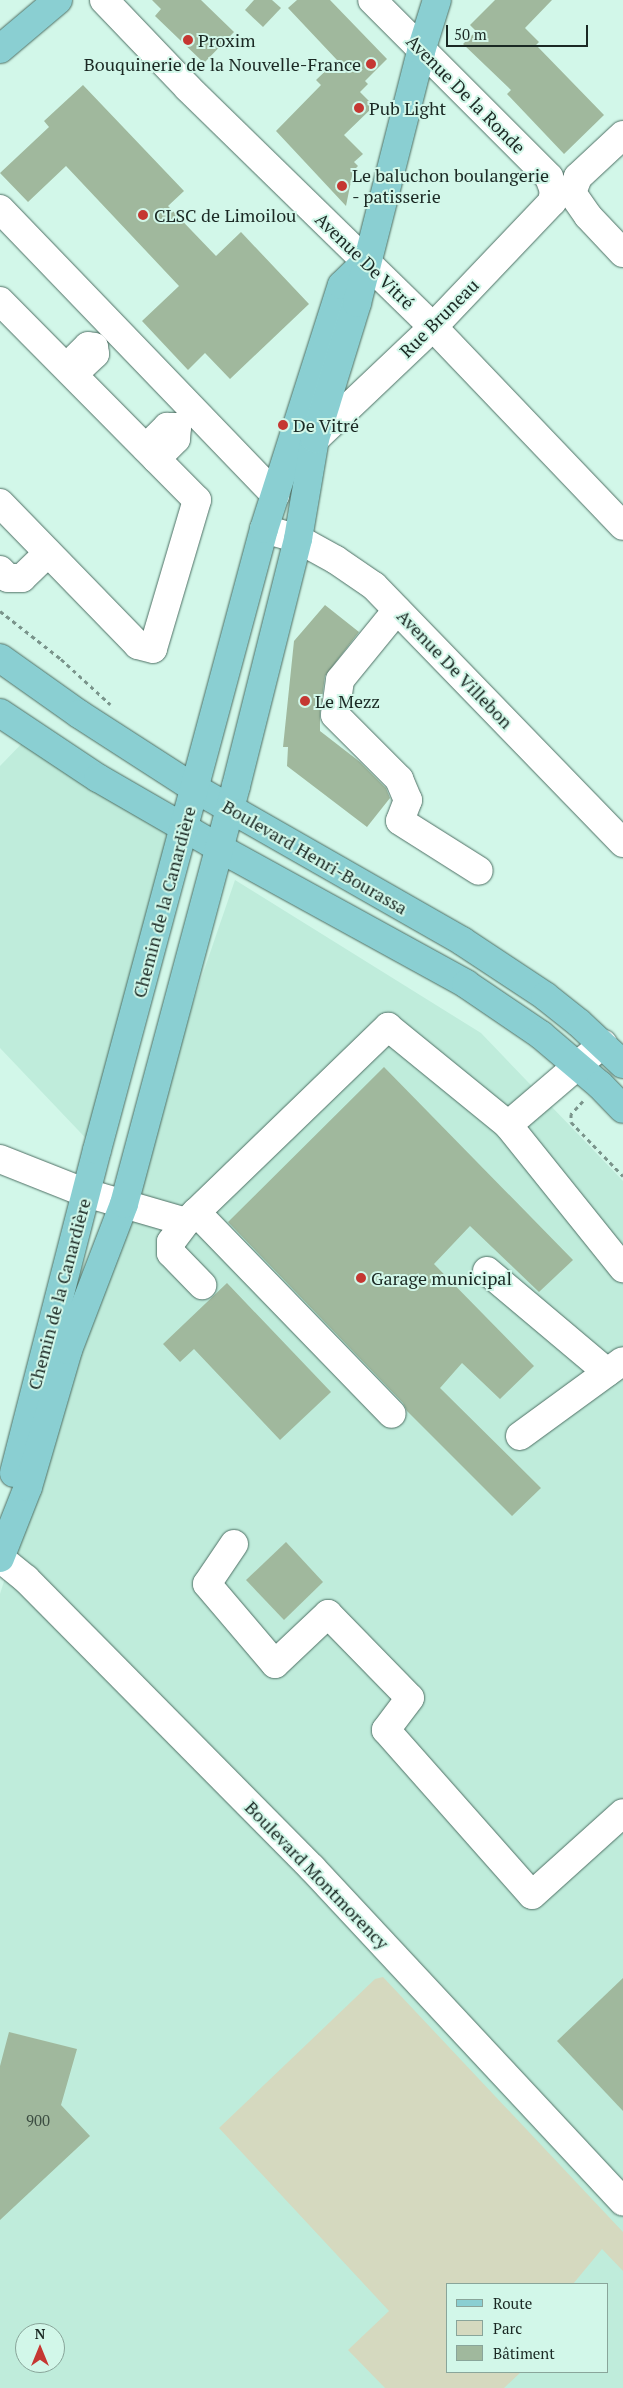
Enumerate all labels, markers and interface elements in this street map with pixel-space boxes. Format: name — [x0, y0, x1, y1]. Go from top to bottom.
scale bar — [448, 15, 590, 47]
text: 50 m — [454, 24, 487, 44]
place label: Proxim — [198, 29, 256, 51]
street label: Avenue De la Ronde — [402, 30, 530, 158]
marker: Proxim — [182, 34, 194, 46]
place label: Bouquinerie de la Nouvelle-France — [84, 53, 361, 75]
marker: Bouquinerie de la Nouvelle-France — [365, 58, 377, 70]
place label: Pub Light — [369, 97, 446, 119]
marker: Pub Light — [353, 102, 365, 114]
place label: Le baluchon boulangerie - patisserie — [352, 165, 549, 208]
marker: Le baluchon boulangerie - patisserie — [336, 180, 348, 192]
place label: CLSC de Limoilou — [154, 204, 296, 226]
marker: CLSC de Limoilou — [136, 208, 150, 222]
street label: Avenue De Vitré — [311, 208, 419, 314]
street label: Rue Bruneau — [395, 274, 483, 362]
place label: De Vitré — [293, 414, 360, 436]
marker: De Vitré — [277, 419, 289, 431]
street label: Avenue De Villebon — [393, 605, 517, 733]
place label: Le Mezz — [315, 690, 380, 712]
marker: Le Mezz — [299, 695, 311, 707]
street label: Boulevard Henri-Bourassa — [219, 795, 411, 919]
street label: Chemin de la Canardière — [128, 804, 200, 1000]
street label: Chemin de la Canardière — [23, 1196, 95, 1392]
place label: Garage municipal — [371, 1267, 512, 1289]
marker: Garage municipal — [355, 1272, 367, 1284]
street label: Boulevard Montmorency — [241, 1796, 393, 1954]
house number: 900 — [26, 2112, 50, 2130]
legend — [446, 2283, 608, 2373]
text: Route — [493, 2293, 532, 2313]
text: Parc — [493, 2318, 522, 2338]
north arrow — [15, 2323, 65, 2373]
text: N — [35, 2324, 45, 2343]
text: Bâtiment — [493, 2343, 555, 2363]

